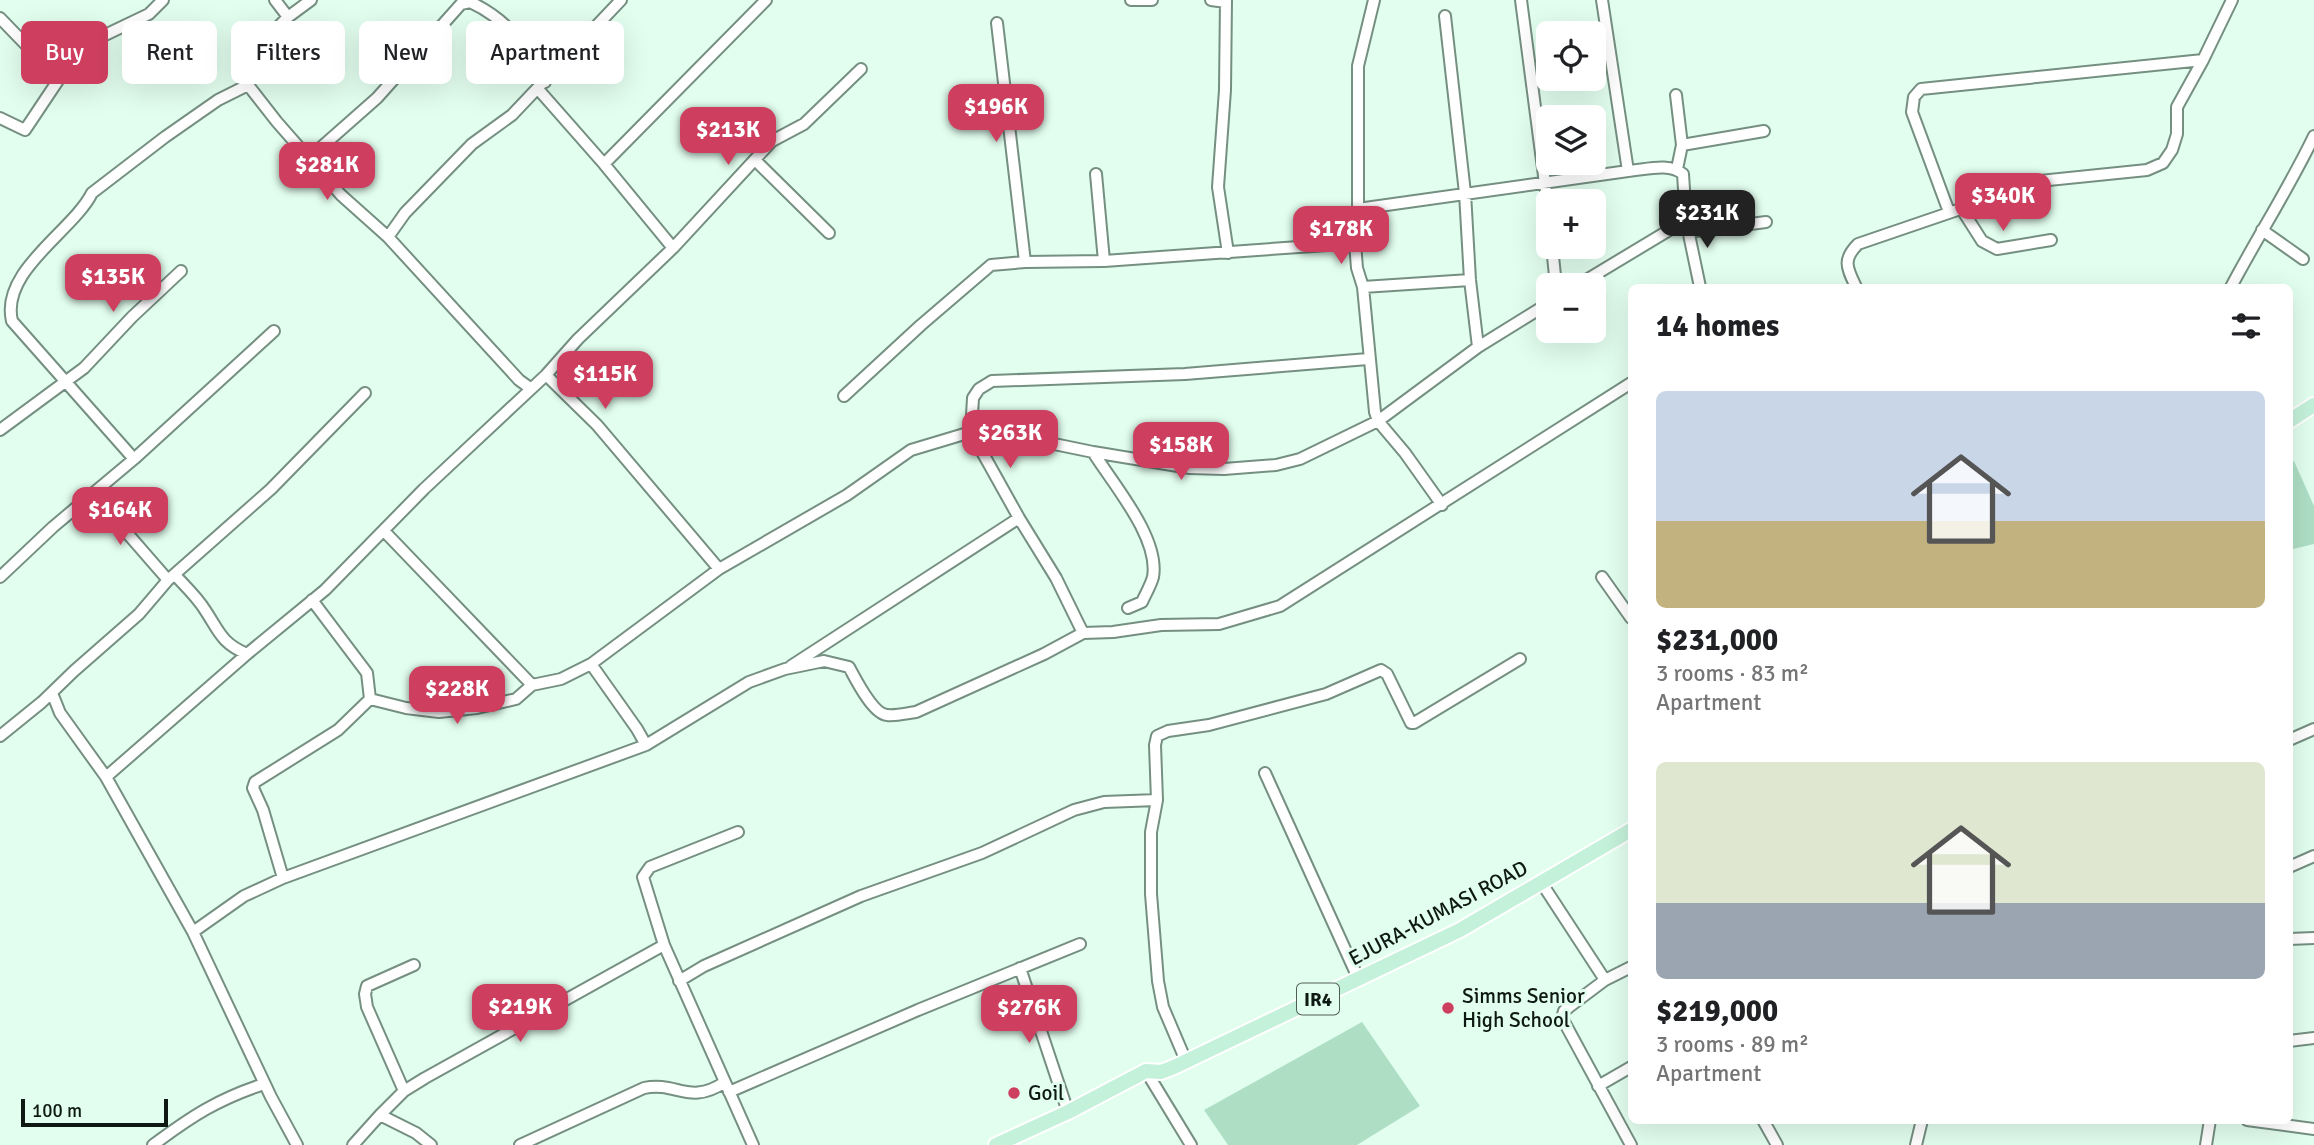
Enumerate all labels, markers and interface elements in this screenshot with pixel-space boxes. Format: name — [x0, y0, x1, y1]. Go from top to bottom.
chip: Buy — [21, 21, 108, 84]
chip: Rent — [122, 21, 217, 84]
chip: Filters — [231, 21, 345, 84]
chip: New — [359, 21, 452, 84]
chip: Apartment — [466, 21, 624, 84]
map controls — [1536, 21, 1606, 343]
button: locate — [1536, 21, 1606, 91]
pin: $196K — [947, 85, 1045, 144]
text: $196K — [964, 92, 1028, 121]
button: layers — [1536, 105, 1606, 175]
pin: $213K — [679, 108, 777, 167]
text: $213K — [696, 115, 760, 144]
pin: $281K — [278, 142, 376, 202]
text: $281K — [295, 150, 359, 179]
pin: $340K — [1954, 174, 2052, 233]
text: $340K — [1971, 181, 2035, 210]
button: + — [1536, 189, 1606, 259]
pin: $231K — [1658, 190, 1756, 250]
text: $231K — [1675, 198, 1739, 227]
pin: $178K — [1292, 206, 1390, 266]
text: $178K — [1309, 214, 1373, 243]
pin: $135K — [64, 254, 162, 314]
text: $135K — [81, 262, 145, 291]
button: − — [1536, 273, 1606, 343]
icon: filters — [2227, 307, 2265, 345]
text: 14 homes — [1656, 308, 1779, 345]
pin: $115K — [556, 352, 654, 411]
text: $115K — [573, 359, 637, 388]
pin: $263K — [961, 410, 1059, 470]
text: $263K — [978, 418, 1042, 447]
pin: $158K — [1132, 422, 1230, 482]
text: $158K — [1149, 430, 1213, 459]
icon: home — [1898, 436, 2024, 562]
pin: $164K — [71, 488, 169, 547]
text: $164K — [88, 495, 152, 524]
text: $231,000 — [1656, 622, 1778, 659]
text: 3 rooms · 83 m² — [1656, 659, 1809, 688]
pin: $228K — [408, 666, 506, 726]
text: $228K — [425, 674, 489, 703]
text: Apartment — [1656, 688, 1761, 717]
icon: home — [1898, 807, 2024, 933]
street label: EJURA-KUMASI ROAD — [1344, 855, 1532, 971]
place label: Simms Senior High School — [1462, 983, 1585, 1033]
pin: $219K — [471, 984, 569, 1044]
road number: IR4 — [1297, 984, 1339, 1015]
pin: $276K — [980, 986, 1078, 1045]
text: $219K — [488, 992, 552, 1021]
text: $276K — [997, 993, 1061, 1022]
text: $219,000 — [1656, 993, 1778, 1030]
marker: Simms Senior High School — [1440, 1000, 1456, 1016]
text: 3 rooms · 89 m² — [1656, 1030, 1809, 1059]
text: Apartment — [1656, 1059, 1761, 1088]
place label: Goil — [1028, 1080, 1064, 1106]
marker: Goil — [1006, 1085, 1022, 1101]
scale bar — [21, 1096, 168, 1128]
text: 100 m — [32, 1099, 82, 1123]

